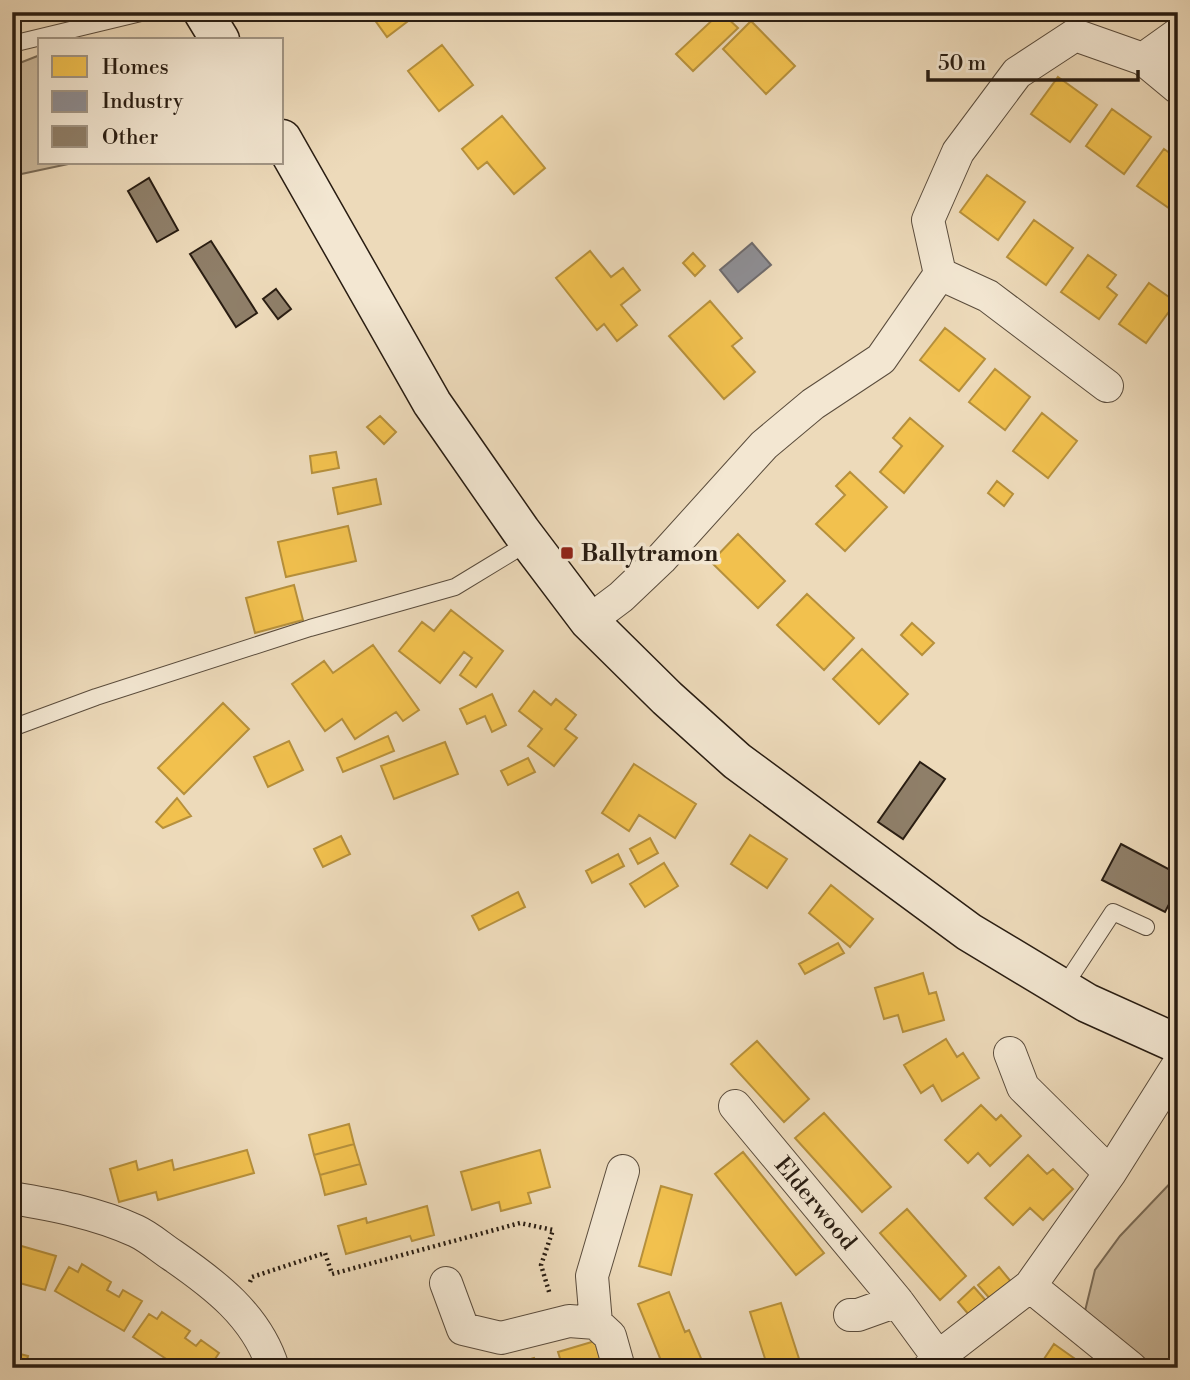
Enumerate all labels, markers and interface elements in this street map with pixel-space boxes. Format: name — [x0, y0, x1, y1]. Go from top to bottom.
legend — [38, 38, 284, 164]
scale bar — [928, 38, 1138, 82]
text: 50 m — [938, 51, 986, 77]
text: Homes — [102, 55, 169, 81]
text: Industry — [102, 89, 184, 115]
text: Other — [102, 125, 158, 151]
place label: Ballytramon — [581, 540, 718, 568]
marker: Ballytramon — [559, 545, 575, 561]
street label: Elderwood — [768, 1151, 862, 1256]

